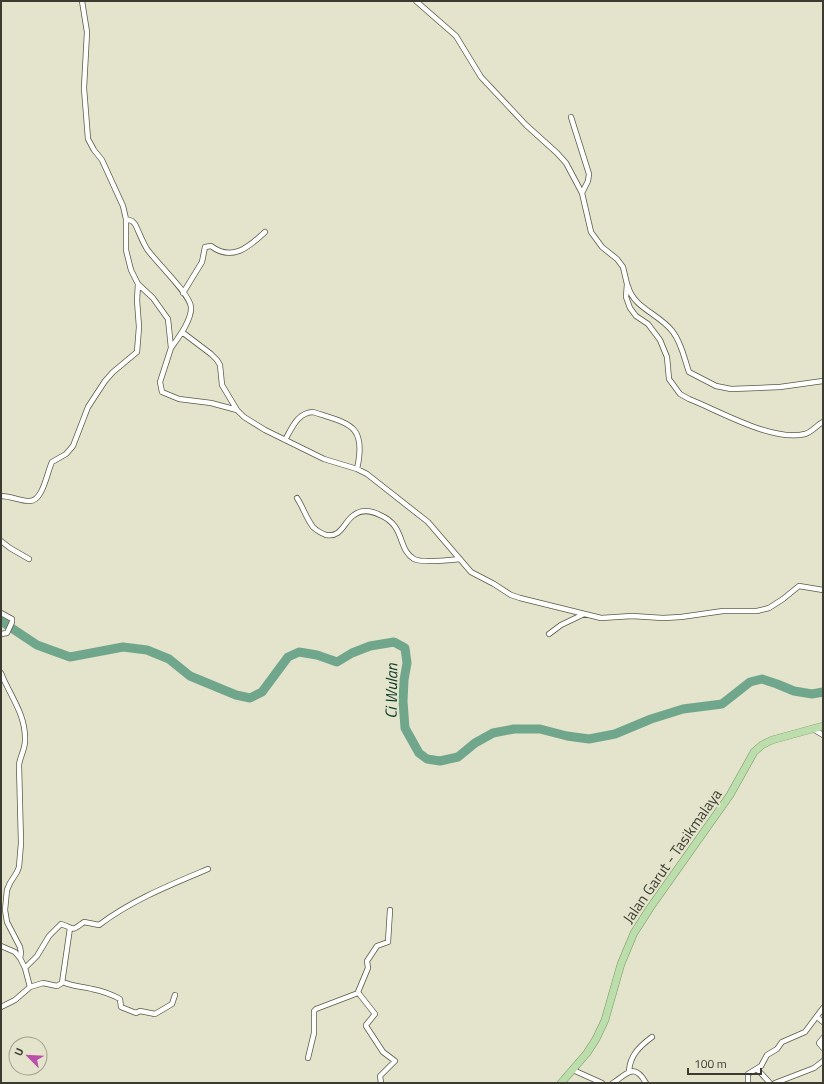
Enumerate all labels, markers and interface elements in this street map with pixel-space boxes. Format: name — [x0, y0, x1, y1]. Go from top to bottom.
water label: Ci Wulan — [379, 662, 403, 719]
street label: Jalan Garut - Tasikmalaya — [617, 784, 727, 928]
north arrow — [8, 1036, 48, 1076]
text: U — [10, 1045, 28, 1058]
scale bar — [688, 1050, 761, 1076]
text: 100 m — [694, 1054, 727, 1073]

